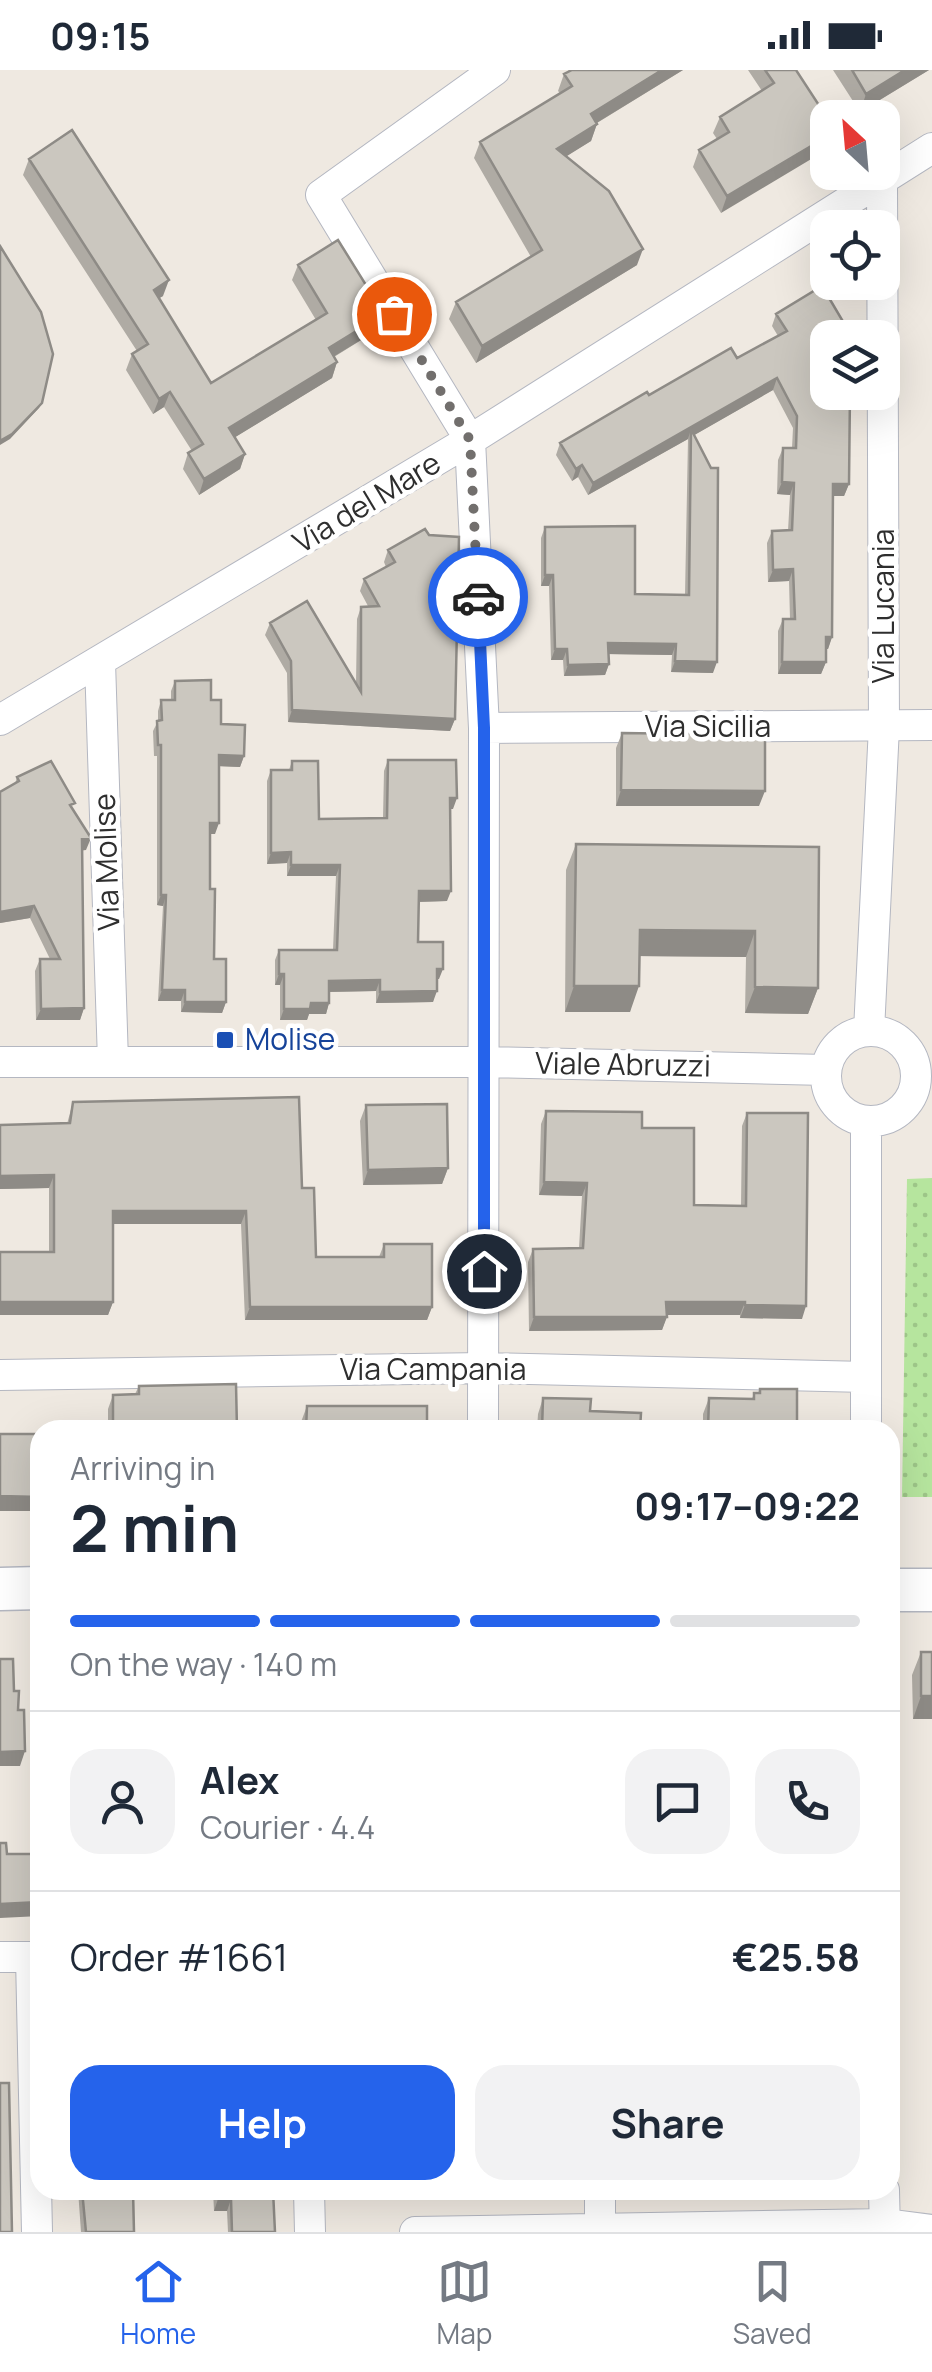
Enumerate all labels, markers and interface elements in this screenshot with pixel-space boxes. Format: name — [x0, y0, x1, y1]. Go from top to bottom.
text: 09:15 — [50, 9, 151, 61]
north arrow — [810, 100, 900, 190]
map controls — [810, 100, 900, 410]
button: locate — [810, 210, 900, 300]
pin — [352, 272, 437, 357]
icon: bag — [367, 287, 422, 342]
button: layers — [810, 320, 900, 410]
street label: Via del Mare — [285, 442, 448, 562]
street label: Via Lucania — [862, 529, 903, 683]
courier — [428, 547, 528, 647]
icon: car — [451, 570, 506, 625]
street label: Via Sicilia — [645, 705, 771, 746]
street label: Via Molise — [83, 793, 128, 931]
place label: Molise — [245, 1018, 335, 1059]
marker: Molise — [214, 1029, 236, 1051]
street label: Viale Abruzzi — [535, 1041, 711, 1086]
pin — [442, 1229, 527, 1314]
icon: home — [457, 1244, 512, 1299]
street label: Via Campania — [340, 1348, 526, 1389]
text: Arriving in — [70, 1446, 215, 1490]
text: 09:17–09:22 — [634, 1479, 860, 1531]
text: 2 min — [70, 1483, 239, 1572]
text: On the way · 140 m — [70, 1642, 337, 1686]
button: person — [70, 1749, 175, 1854]
button: chat — [625, 1749, 730, 1854]
button: phone — [755, 1749, 860, 1854]
text: Alex — [200, 1753, 279, 1805]
text: Courier · 4.4 — [200, 1805, 375, 1849]
text: Order #1661 — [70, 1930, 288, 1982]
text: €25.58 — [732, 1930, 860, 1982]
button: Help — [70, 2065, 455, 2180]
button: Share — [475, 2065, 860, 2180]
tab: Home — [120, 2254, 196, 2352]
tab: Map — [437, 2254, 492, 2352]
tab: Saved — [733, 2254, 812, 2352]

